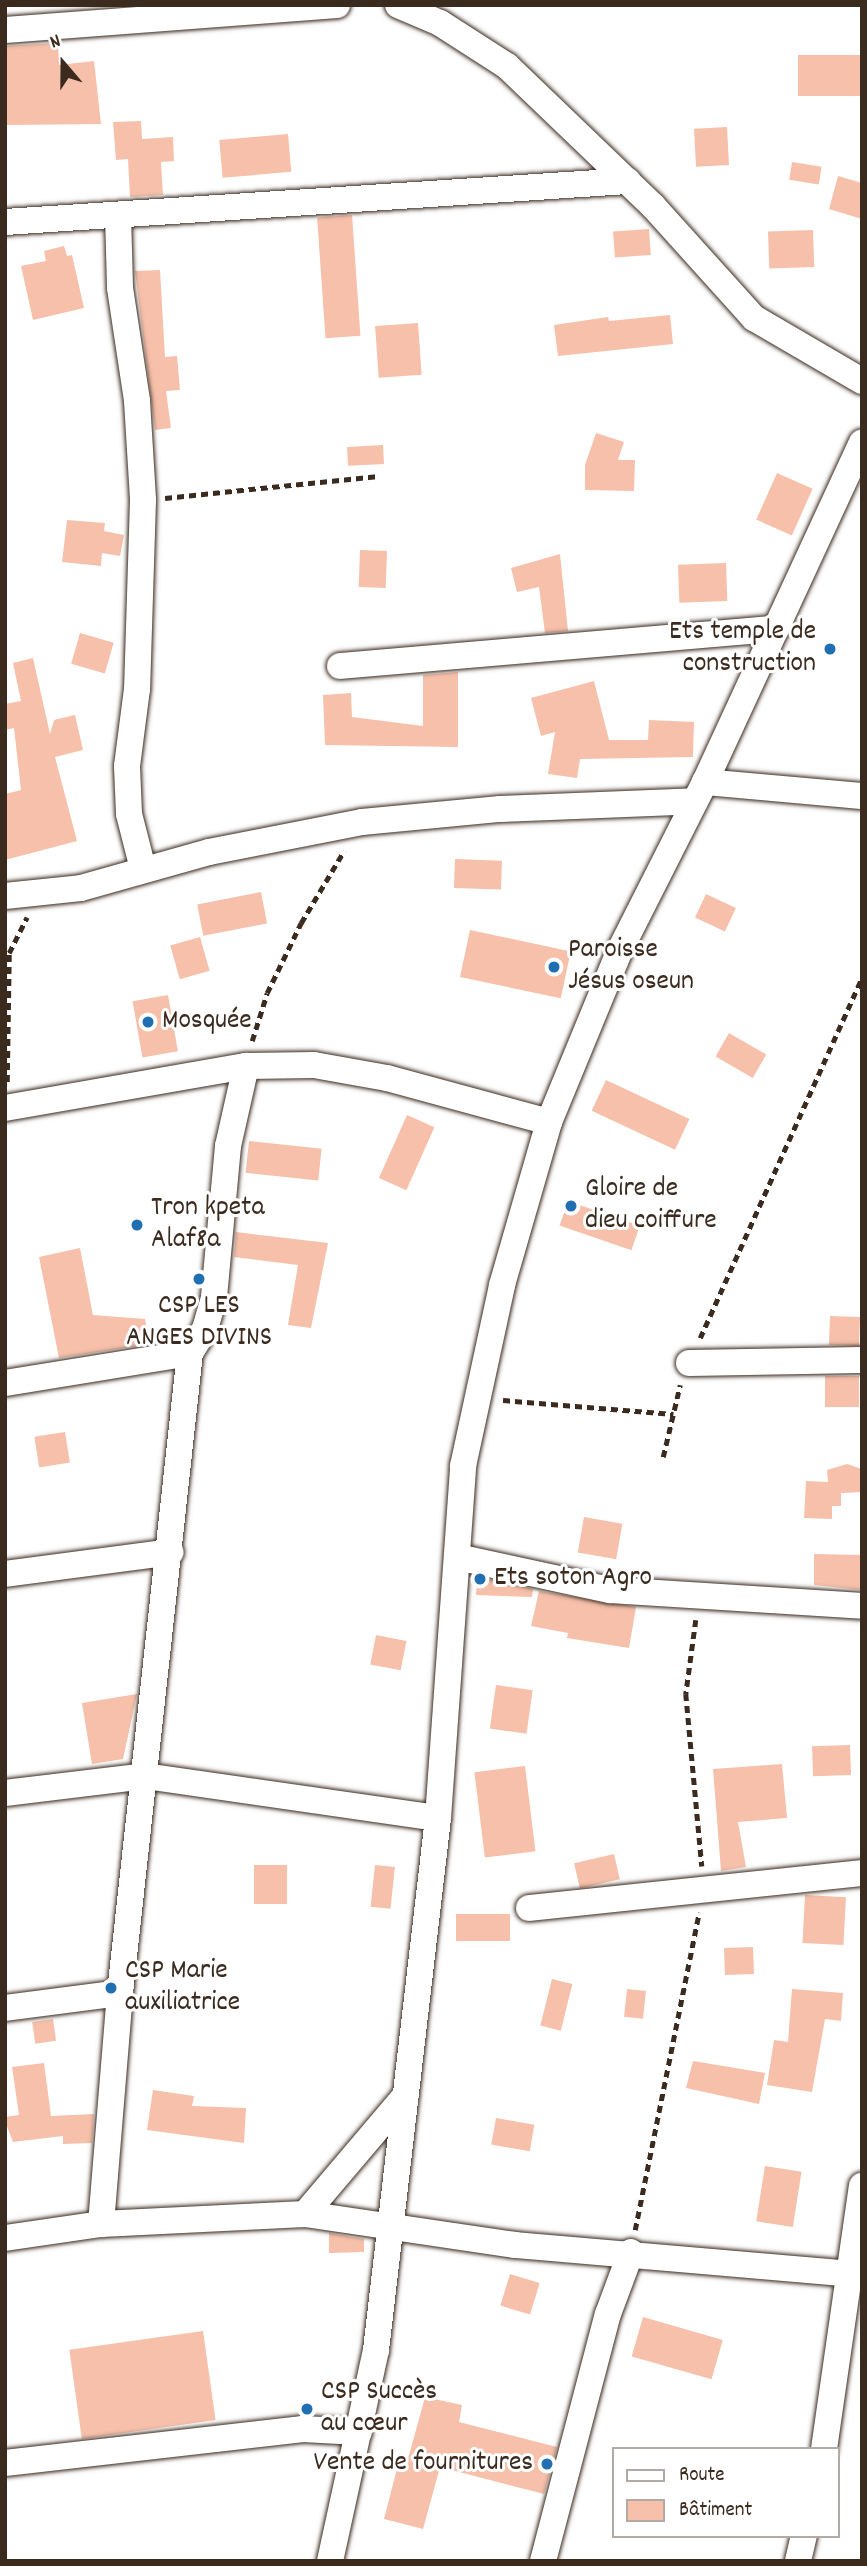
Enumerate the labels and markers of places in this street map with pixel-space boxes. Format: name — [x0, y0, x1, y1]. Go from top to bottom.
place label: Ets temple de construction — [669, 616, 816, 682]
marker: Ets temple de construction — [822, 641, 838, 657]
place label: Paroisse Jésus oseun — [568, 934, 694, 1000]
marker: Paroisse Jésus oseun — [546, 959, 562, 975]
place label: Mosquée — [162, 1005, 252, 1039]
marker: Mosquée — [140, 1014, 156, 1030]
place label: Gloire de dieu coiffure — [585, 1173, 717, 1239]
place label: Tron kpeta Alaf8a — [151, 1192, 265, 1258]
marker: Gloire de dieu coiffure — [563, 1198, 579, 1214]
marker: Tron kpeta Alaf8a — [129, 1217, 145, 1233]
marker: CSP LES ANGES DIVINS — [191, 1271, 207, 1287]
place label: CSP LES ANGES DIVINS — [126, 1290, 272, 1356]
place label: Ets soton Agro — [494, 1562, 652, 1596]
marker: Ets soton Agro — [472, 1571, 488, 1587]
place label: CSP Marie auxiliatrice — [125, 1955, 240, 2021]
marker: CSP Marie auxiliatrice — [103, 1980, 119, 1996]
place label: CSP Succès au cœur — [321, 2376, 437, 2442]
marker: CSP Succès au cœur — [299, 2401, 315, 2417]
place label: Vente de fournitures — [314, 2447, 533, 2481]
marker: Vente de fournitures — [539, 2456, 555, 2472]

